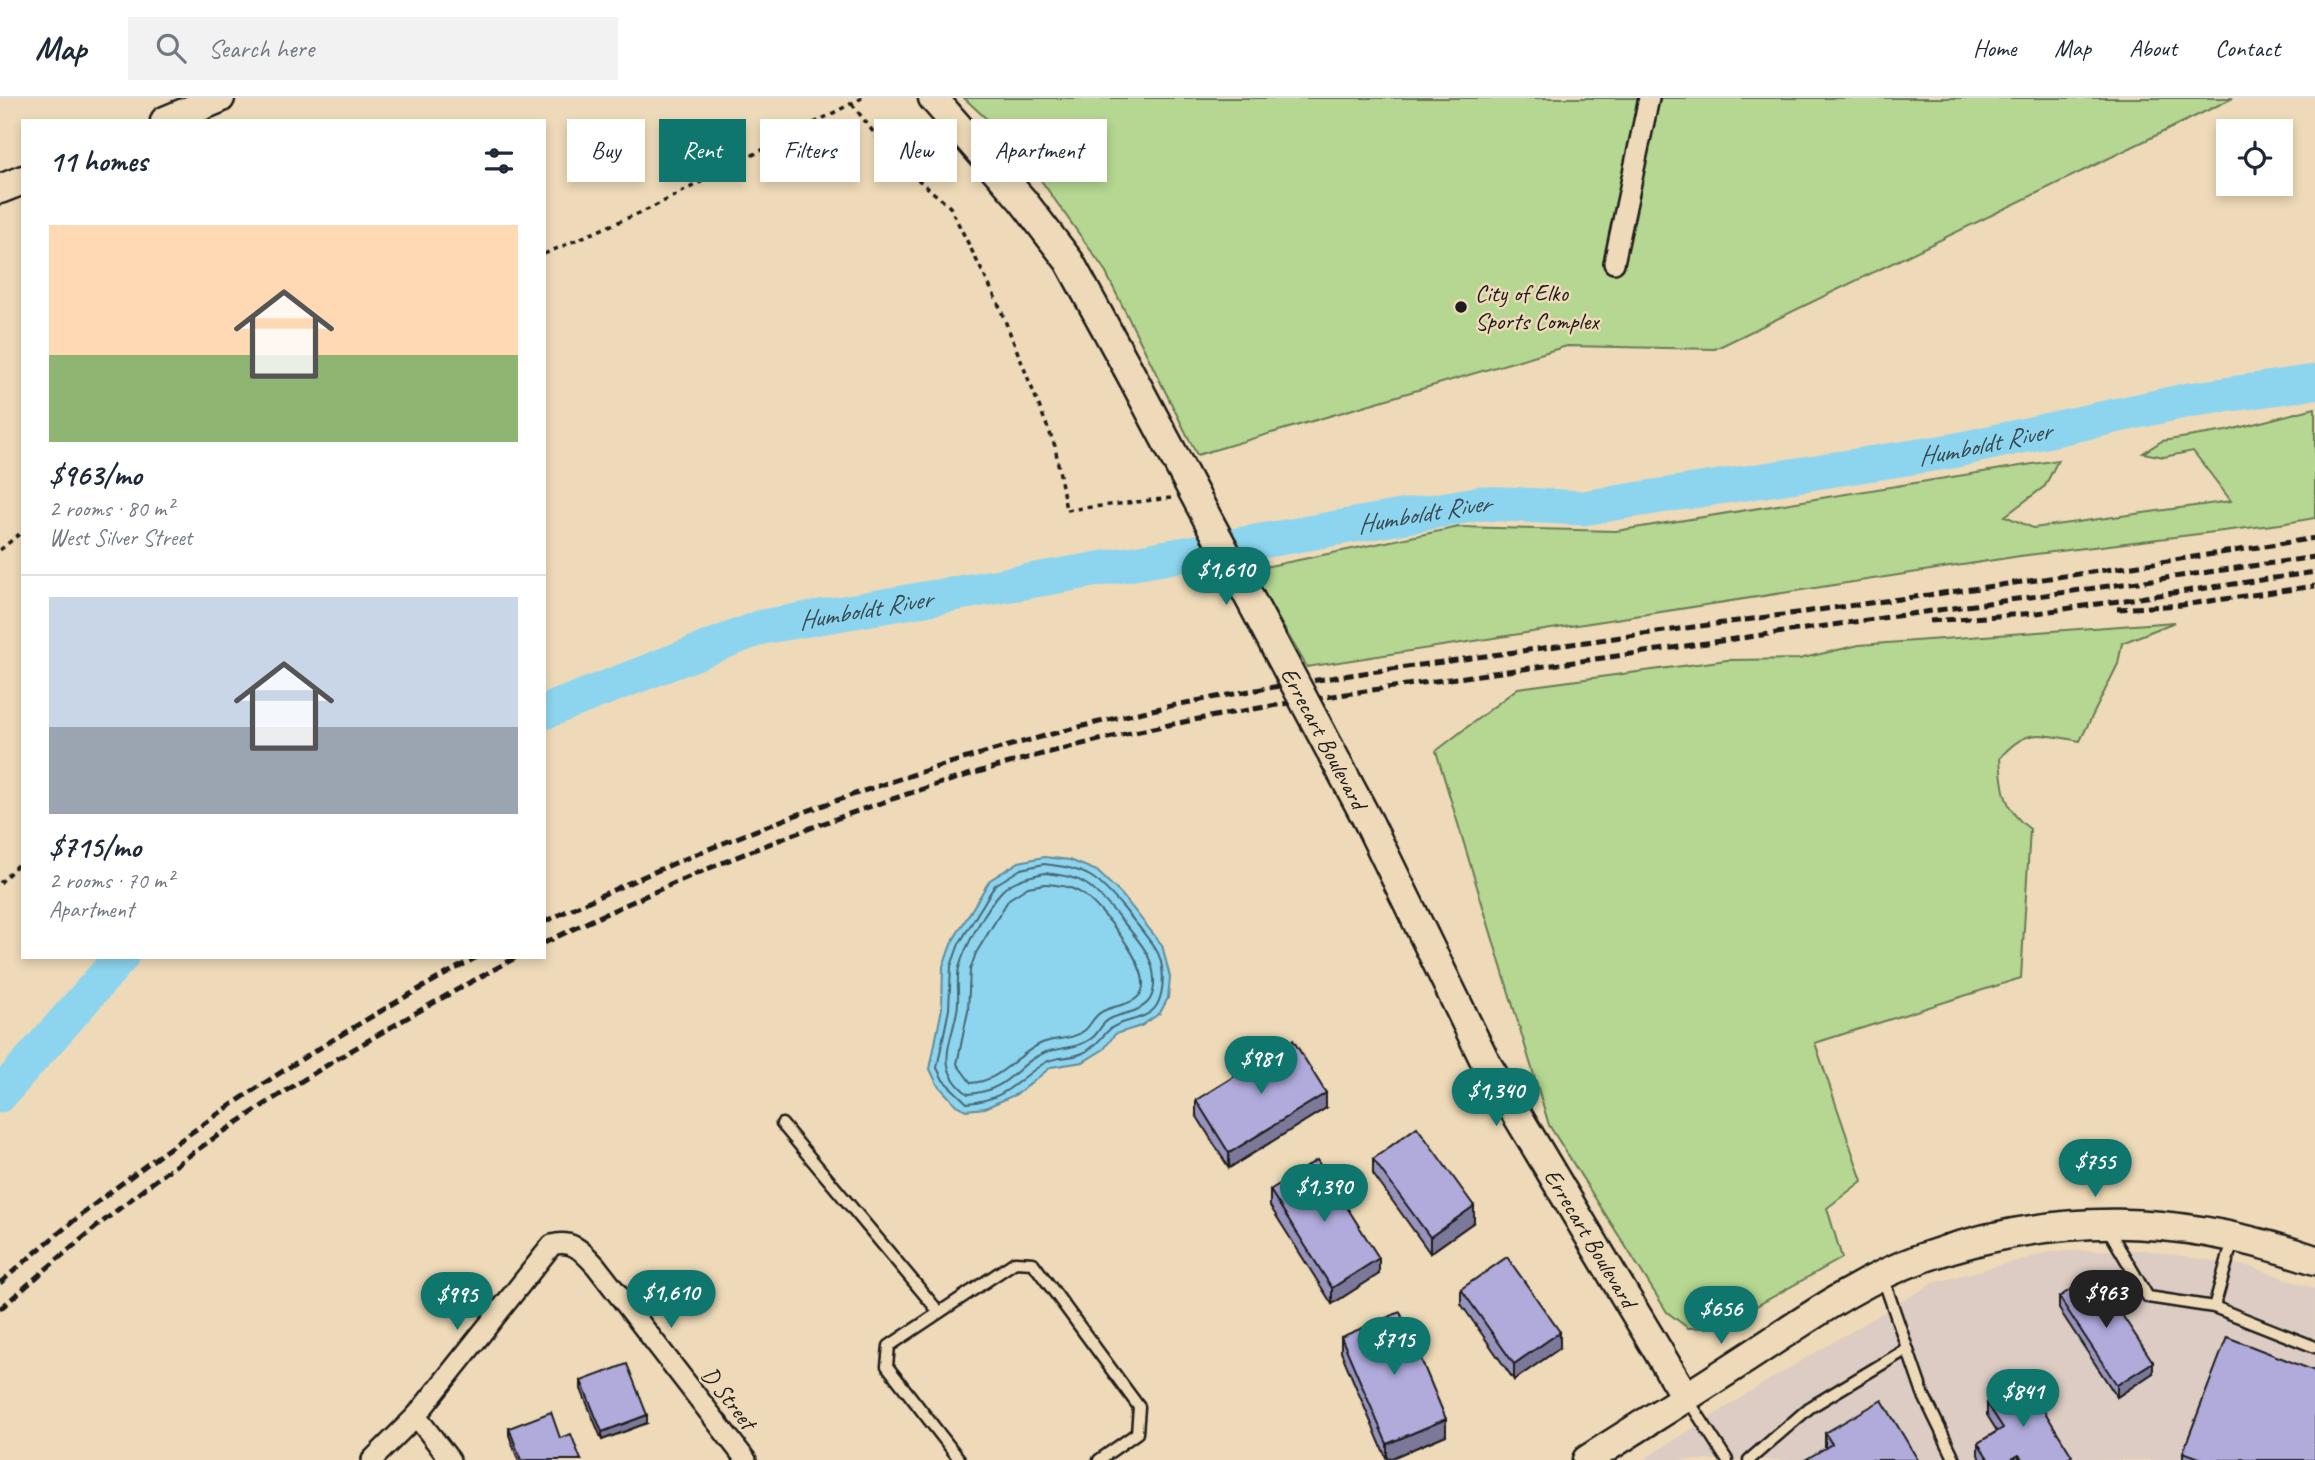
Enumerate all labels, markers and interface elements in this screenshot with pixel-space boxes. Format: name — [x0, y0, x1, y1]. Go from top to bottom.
search box — [128, 17, 618, 80]
text: Map — [35, 27, 86, 69]
icon: search — [152, 29, 190, 67]
text: Search here — [208, 32, 314, 65]
text: Home — [1973, 33, 2016, 63]
text: Map — [2054, 33, 2091, 63]
text: About — [2129, 33, 2177, 63]
text: Contact — [2215, 33, 2280, 63]
chip: Buy — [567, 119, 645, 182]
chip: Rent — [659, 119, 746, 182]
chip: Filters — [760, 119, 860, 182]
chip: New — [874, 119, 957, 182]
chip: Apartment — [971, 119, 1107, 182]
map controls — [2216, 119, 2293, 196]
button: locate — [2216, 119, 2293, 196]
text: 11 homes — [49, 142, 147, 180]
icon: filters — [480, 142, 518, 180]
icon: home — [221, 271, 347, 397]
place label: City of Elko Sports Complex — [1475, 278, 1600, 336]
marker: City of Elko Sports Complex — [1453, 299, 1469, 315]
water label: Humboldt River — [1916, 413, 2058, 473]
text: $963/mo — [49, 456, 142, 494]
water label: Humboldt River — [1354, 486, 1495, 541]
text: 2 rooms · 80 m² — [49, 494, 173, 523]
text: West Silver Street — [49, 523, 192, 552]
pin: $1,610 — [1169, 547, 1283, 607]
text: $1,610 — [1198, 555, 1254, 584]
water label: Humboldt River — [796, 581, 938, 637]
icon: home — [221, 643, 347, 769]
street label: Errecart Boulevard — [1274, 662, 1375, 817]
text: $715/mo — [49, 828, 141, 866]
text: 2 rooms · 70 m² — [49, 866, 173, 895]
text: Apartment — [49, 895, 134, 924]
pin: $981 — [1220, 1037, 1302, 1096]
text: $981 — [1240, 1044, 1282, 1073]
pin: $1,340 — [1439, 1068, 1553, 1128]
text: $1,340 — [1468, 1076, 1524, 1105]
pin: $755 — [2054, 1140, 2136, 1199]
text: $755 — [2075, 1147, 2115, 1176]
street label: Errecart Boulevard — [1538, 1163, 1645, 1316]
pin: $1,390 — [1267, 1164, 1381, 1224]
text: $1,390 — [1296, 1172, 1352, 1201]
pin: $1,610 — [614, 1270, 728, 1330]
pin: $963 — [2065, 1270, 2147, 1330]
pin: $995 — [416, 1272, 498, 1332]
text: $1,610 — [643, 1278, 699, 1307]
text: $963 — [2085, 1278, 2127, 1307]
text: $995 — [437, 1280, 477, 1309]
pin: $656 — [1680, 1286, 1762, 1346]
text: $656 — [1700, 1294, 1742, 1323]
pin: $715 — [1353, 1318, 1435, 1377]
text: $715 — [1374, 1325, 1414, 1354]
street label: D Street — [695, 1361, 765, 1438]
pin: $841 — [1982, 1370, 2064, 1429]
text: $841 — [2002, 1377, 2044, 1406]

